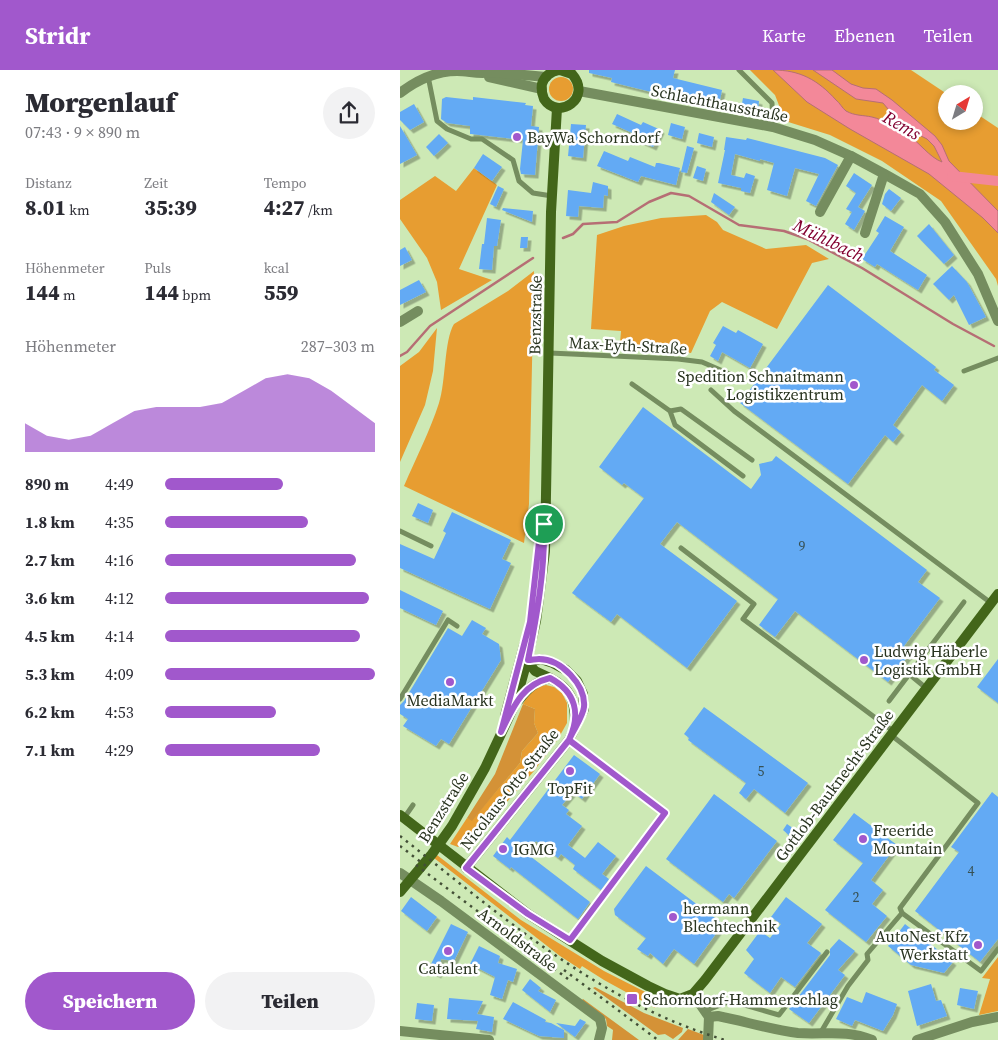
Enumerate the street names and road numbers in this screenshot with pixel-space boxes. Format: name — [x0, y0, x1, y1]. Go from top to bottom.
street label: Schlachthausstraße — [650, 79, 790, 127]
street label: Benzstraße — [523, 275, 547, 355]
street label: Max-Eyth-Straße — [568, 331, 688, 359]
street label: Gottlob-Bauknecht-Straße — [770, 705, 898, 865]
street label: Nicolaus-Otto-Straße — [455, 724, 563, 854]
street label: Benzstraße — [413, 767, 473, 847]
street label: Arnoldstraße — [474, 902, 562, 976]

